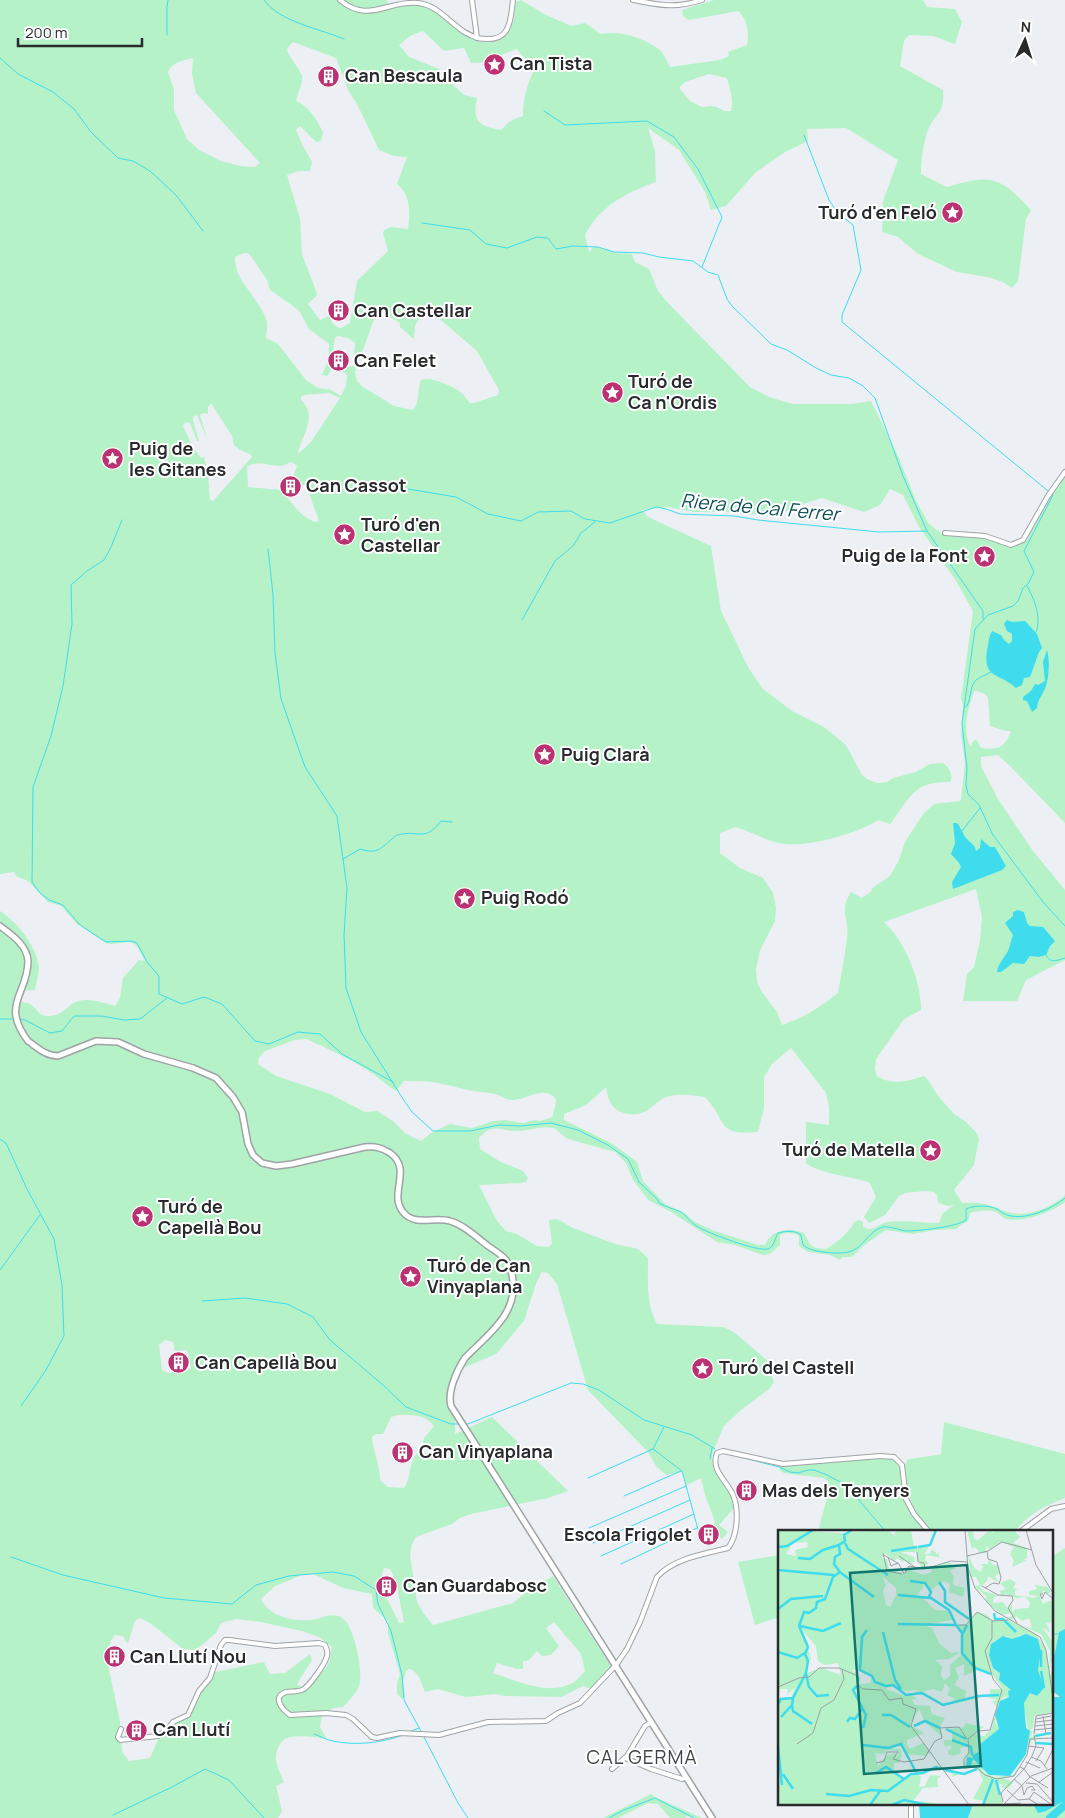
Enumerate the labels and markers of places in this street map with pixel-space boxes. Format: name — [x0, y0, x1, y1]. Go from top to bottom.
place label: Can Tista — [510, 51, 592, 75]
place icon: Can Tista — [482, 52, 506, 76]
place label: Can Bescaula — [345, 63, 463, 87]
building icon: Can Bescaula — [317, 64, 341, 88]
place label: Turó d'en Feló — [818, 200, 937, 224]
place icon: Turó d'en Feló — [941, 201, 965, 225]
place label: Can Castellar — [354, 298, 472, 322]
building icon: Can Castellar — [326, 299, 350, 323]
place label: Can Felet — [354, 348, 436, 372]
building icon: Can Felet — [326, 349, 350, 373]
place label: Turó de Ca n'Ordis — [628, 369, 717, 414]
place icon: Turó de Ca n'Ordis — [600, 380, 624, 404]
place label: Puig de les Gitanes — [129, 436, 227, 481]
place icon: Puig de les Gitanes — [101, 447, 125, 471]
place label: Can Cassot — [306, 473, 407, 497]
building icon: Can Cassot — [278, 474, 302, 498]
place label: Turó d'en Castellar — [361, 512, 440, 557]
place icon: Turó d'en Castellar — [333, 523, 357, 547]
place label: Puig de la Font — [842, 543, 968, 567]
place icon: Puig de la Font — [972, 544, 996, 568]
place label: Puig Clarà — [561, 742, 650, 766]
place icon: Puig Clarà — [533, 743, 557, 767]
place label: Puig Rodó — [481, 885, 569, 909]
place icon: Puig Rodó — [453, 886, 477, 910]
place label: Turó de Matella — [782, 1137, 915, 1161]
place icon: Turó de Matella — [919, 1138, 943, 1162]
place label: Turó de Capellà Bou — [158, 1194, 261, 1239]
place icon: Turó de Capellà Bou — [130, 1205, 154, 1229]
place label: Turó de Can Vinyaplana — [427, 1253, 530, 1298]
place icon: Turó de Can Vinyaplana — [399, 1264, 423, 1288]
place label: Can Capellà Bou — [195, 1350, 337, 1374]
building icon: Can Capellà Bou — [167, 1351, 191, 1375]
place label: Turó del Castell — [719, 1355, 854, 1379]
place icon: Turó del Castell — [691, 1356, 715, 1380]
place label: Can Vinyaplana — [419, 1439, 553, 1463]
building icon: Can Vinyaplana — [391, 1440, 415, 1464]
place label: Mas dels Tenyers — [762, 1478, 910, 1502]
building icon: Mas dels Tenyers — [734, 1479, 758, 1503]
place label: Escola Frigolet — [564, 1522, 692, 1546]
building icon: Escola Frigolet — [696, 1523, 720, 1547]
place label: Can Guardabosc — [403, 1573, 547, 1597]
building icon: Can Guardabosc — [375, 1574, 399, 1598]
place label: Can Llutí Nou — [130, 1644, 246, 1668]
building icon: Can Llutí Nou — [102, 1645, 126, 1669]
place label: Can Llutí — [153, 1717, 230, 1741]
building icon: Can Llutí — [125, 1718, 149, 1742]

